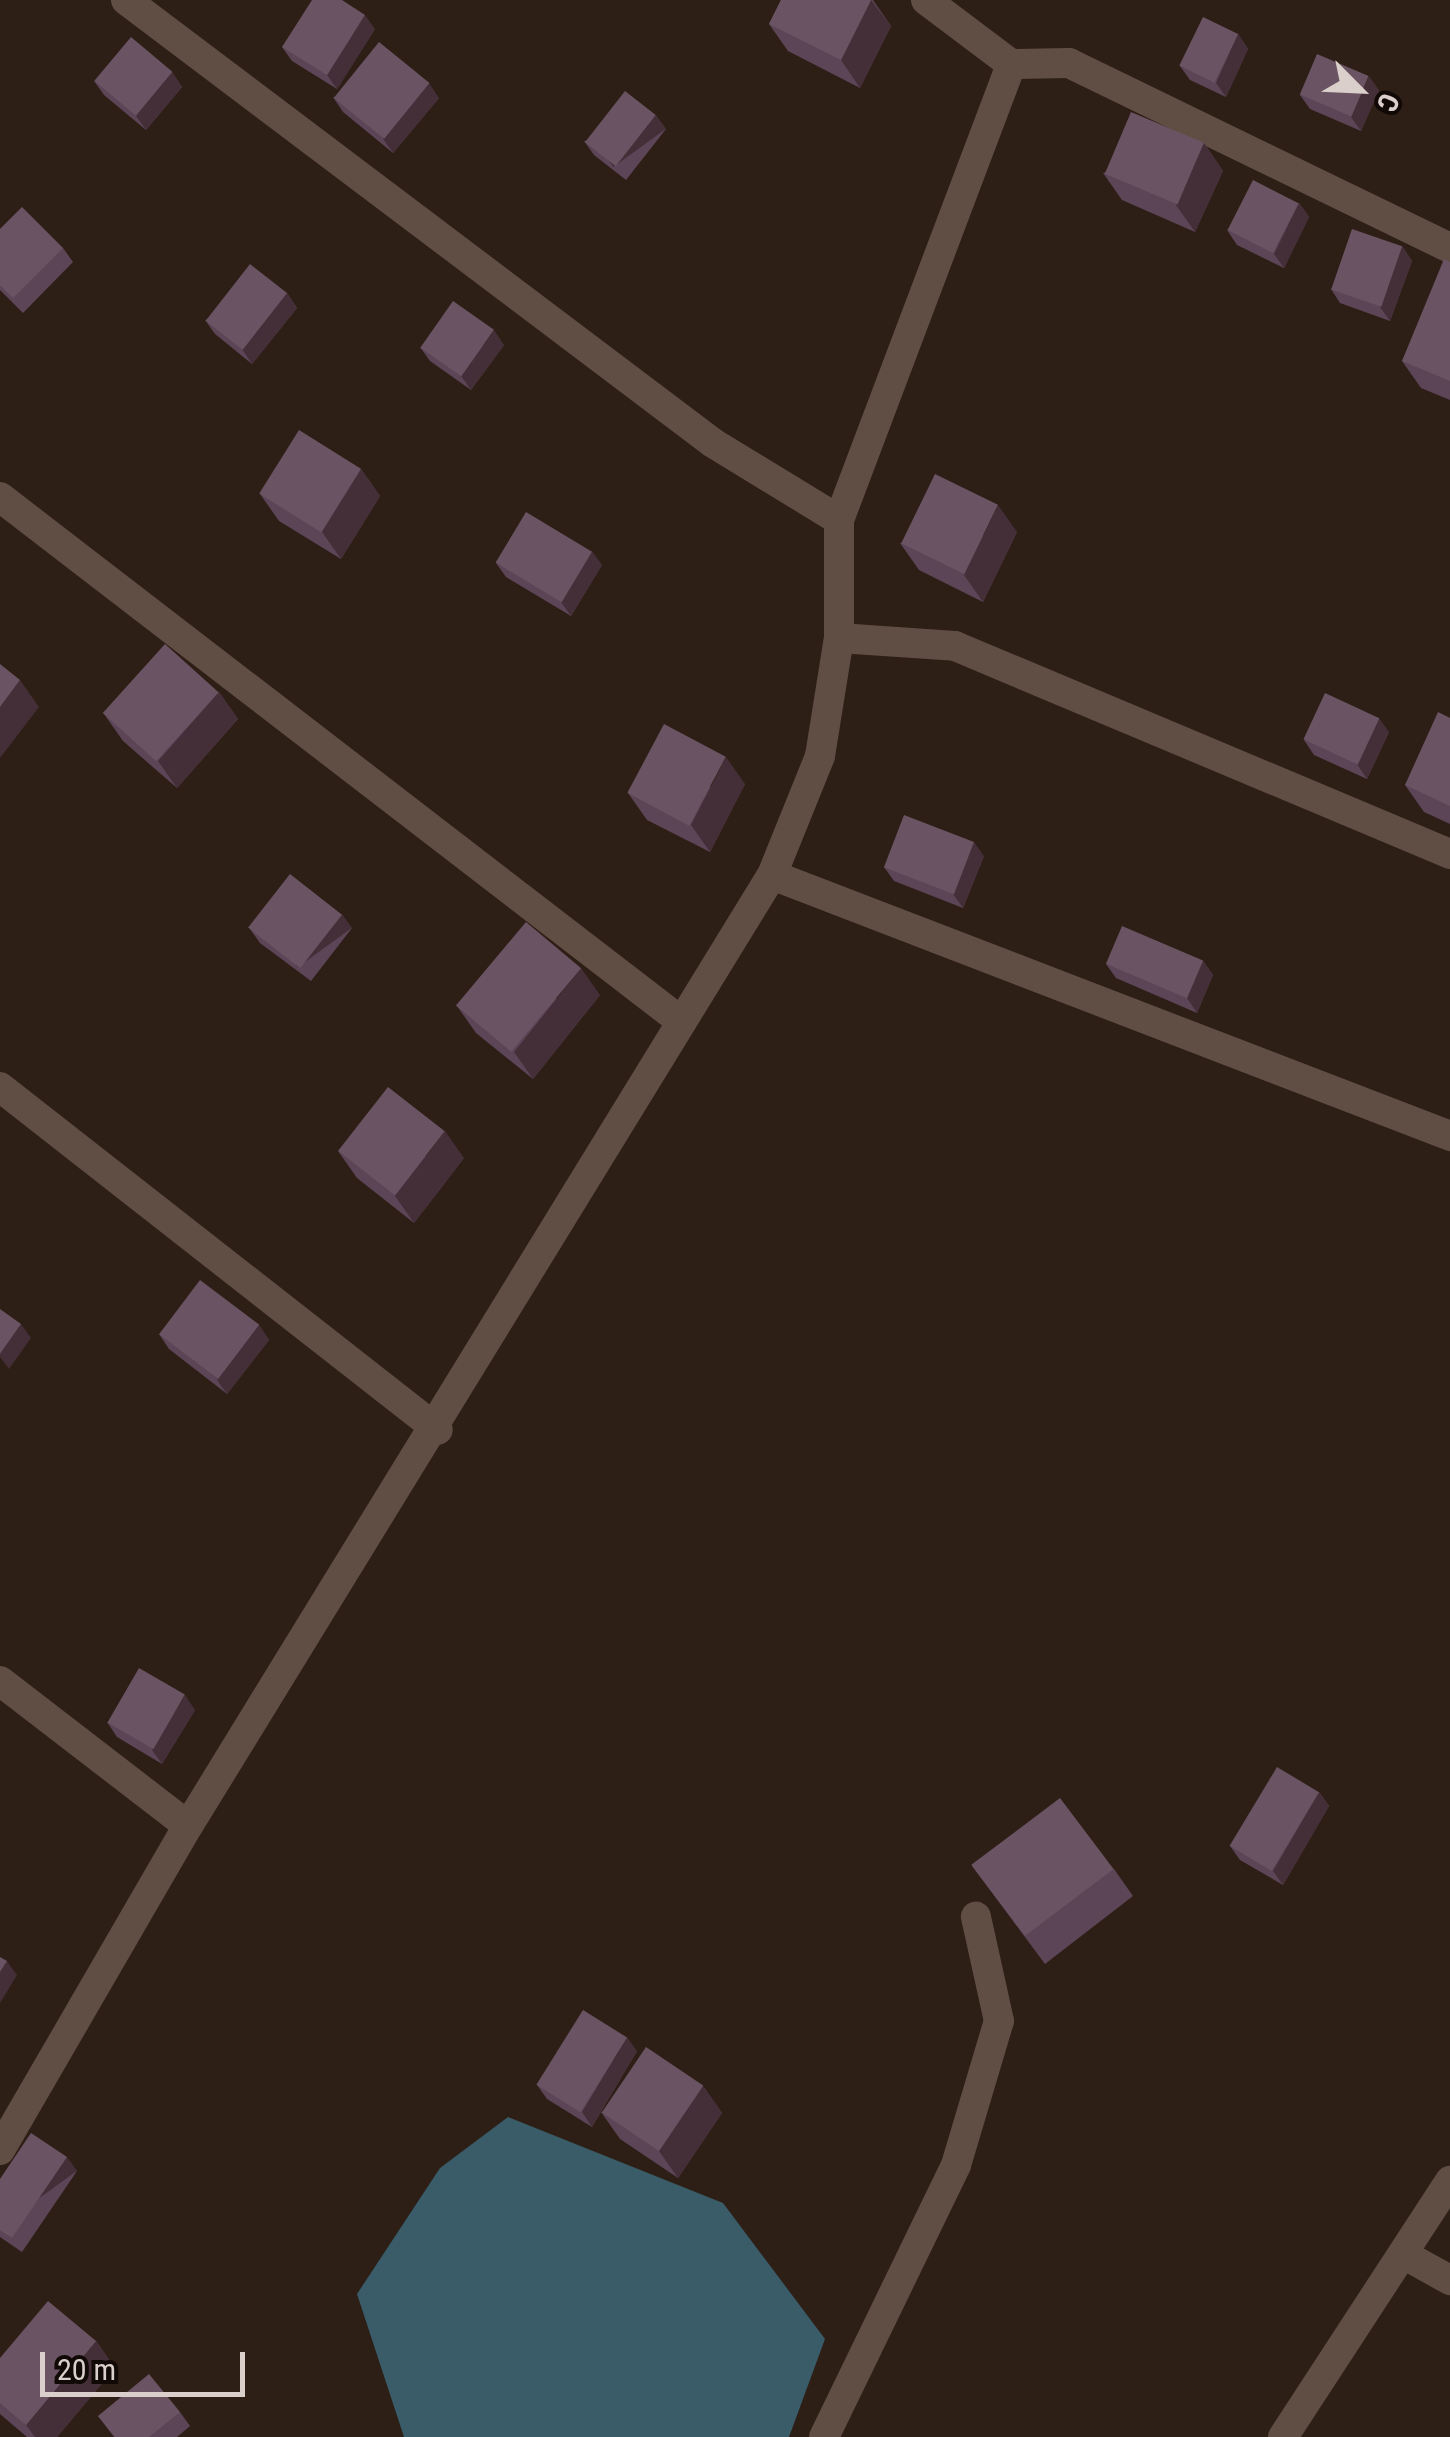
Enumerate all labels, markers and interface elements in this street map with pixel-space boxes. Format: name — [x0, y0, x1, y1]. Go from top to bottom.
north arrow — [1310, 40, 1410, 140]
text: С — [1370, 88, 1406, 116]
scale bar — [45, 2332, 250, 2394]
text: 20 m — [57, 2352, 116, 2387]

